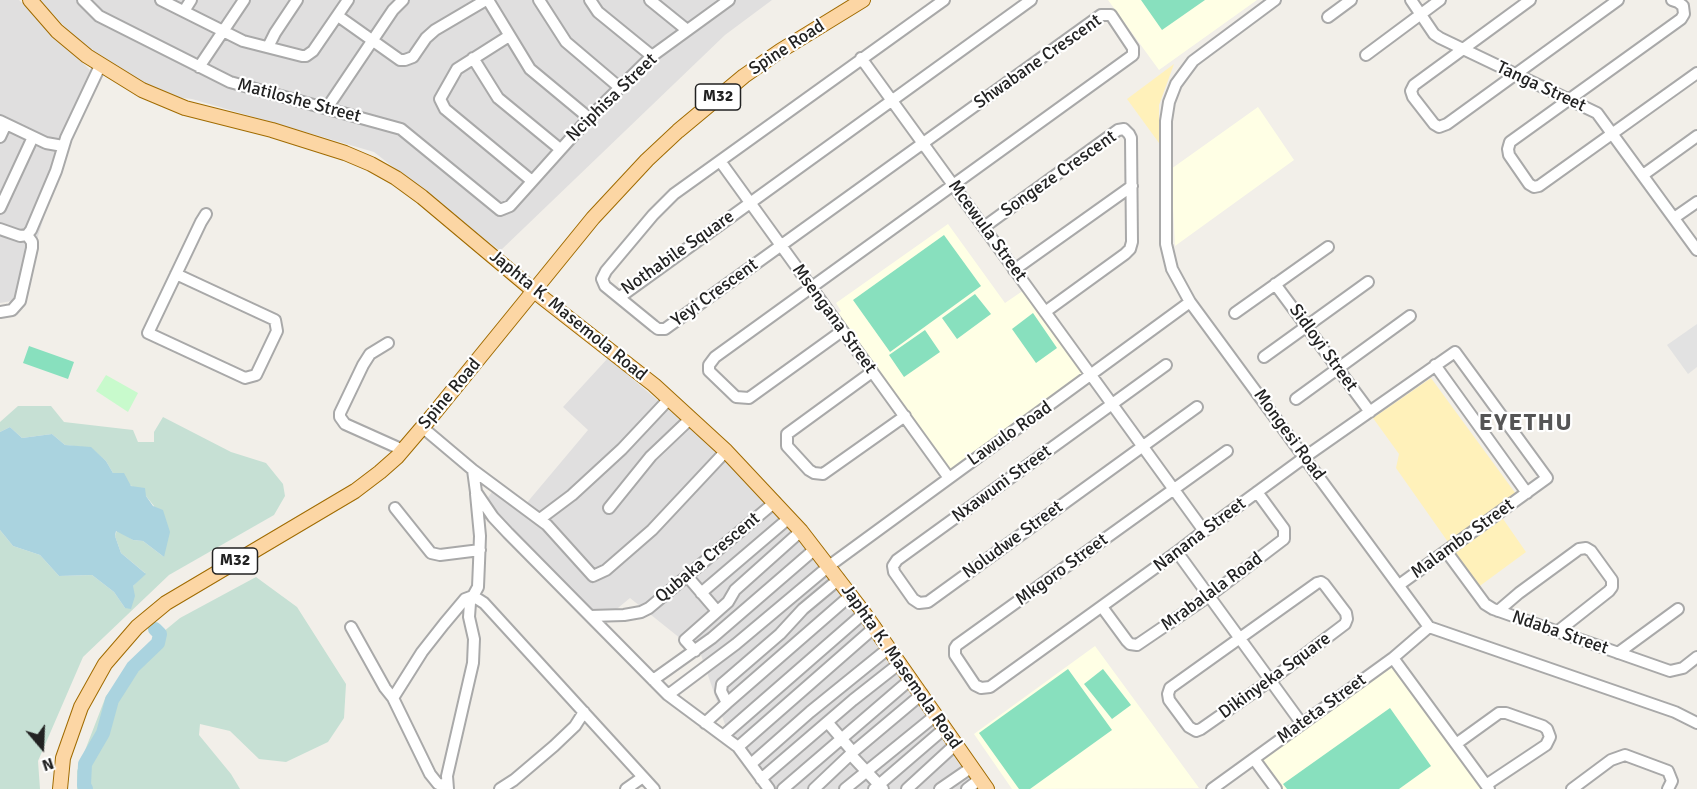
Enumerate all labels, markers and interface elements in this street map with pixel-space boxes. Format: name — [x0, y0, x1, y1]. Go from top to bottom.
street label: Shwabane Crescent — [970, 10, 1106, 114]
street label: Spine Road — [745, 16, 829, 80]
street label: Nciphisa Street — [562, 49, 662, 147]
street label: Tanga Street — [1493, 57, 1589, 117]
street label: Matiloshe Street — [235, 74, 363, 128]
road number: M32 — [696, 84, 740, 110]
street label: Songeze Crescent — [997, 126, 1121, 222]
street label: Mcewula Street — [943, 176, 1031, 286]
street label: Nothabile Square — [617, 206, 739, 300]
street label: Japhta K. Masemola Road — [485, 246, 651, 386]
street label: Yeyi Crescent — [667, 254, 763, 332]
street label: Msengana Street — [787, 260, 881, 378]
street label: Sidloyi Street — [1284, 300, 1362, 396]
street label: Spine Road — [414, 354, 486, 434]
street label: Mongesi Road — [1249, 385, 1329, 485]
street label: Lawulo Road — [964, 397, 1056, 471]
district label: EYETHU — [1479, 410, 1573, 438]
street label: Nxawuni Street — [948, 441, 1056, 527]
street label: Nanana Street — [1150, 493, 1250, 577]
street label: Malambo Street — [1407, 494, 1519, 584]
street label: Noludwe Street — [959, 496, 1067, 584]
street label: Qubaka Crescent — [651, 508, 765, 608]
street label: Mkgoro Street — [1012, 529, 1112, 611]
road number: M32 — [212, 548, 258, 574]
street label: Mrabalala Road — [1157, 548, 1267, 636]
street label: Japhta K. Masemola Road — [836, 581, 966, 753]
street label: Ndaba Street — [1509, 606, 1611, 660]
street label: Dikinyeka Square — [1215, 628, 1335, 724]
street label: Mateta Street — [1273, 669, 1371, 749]
north arrow — [12, 717, 72, 777]
text: N — [39, 753, 56, 775]

